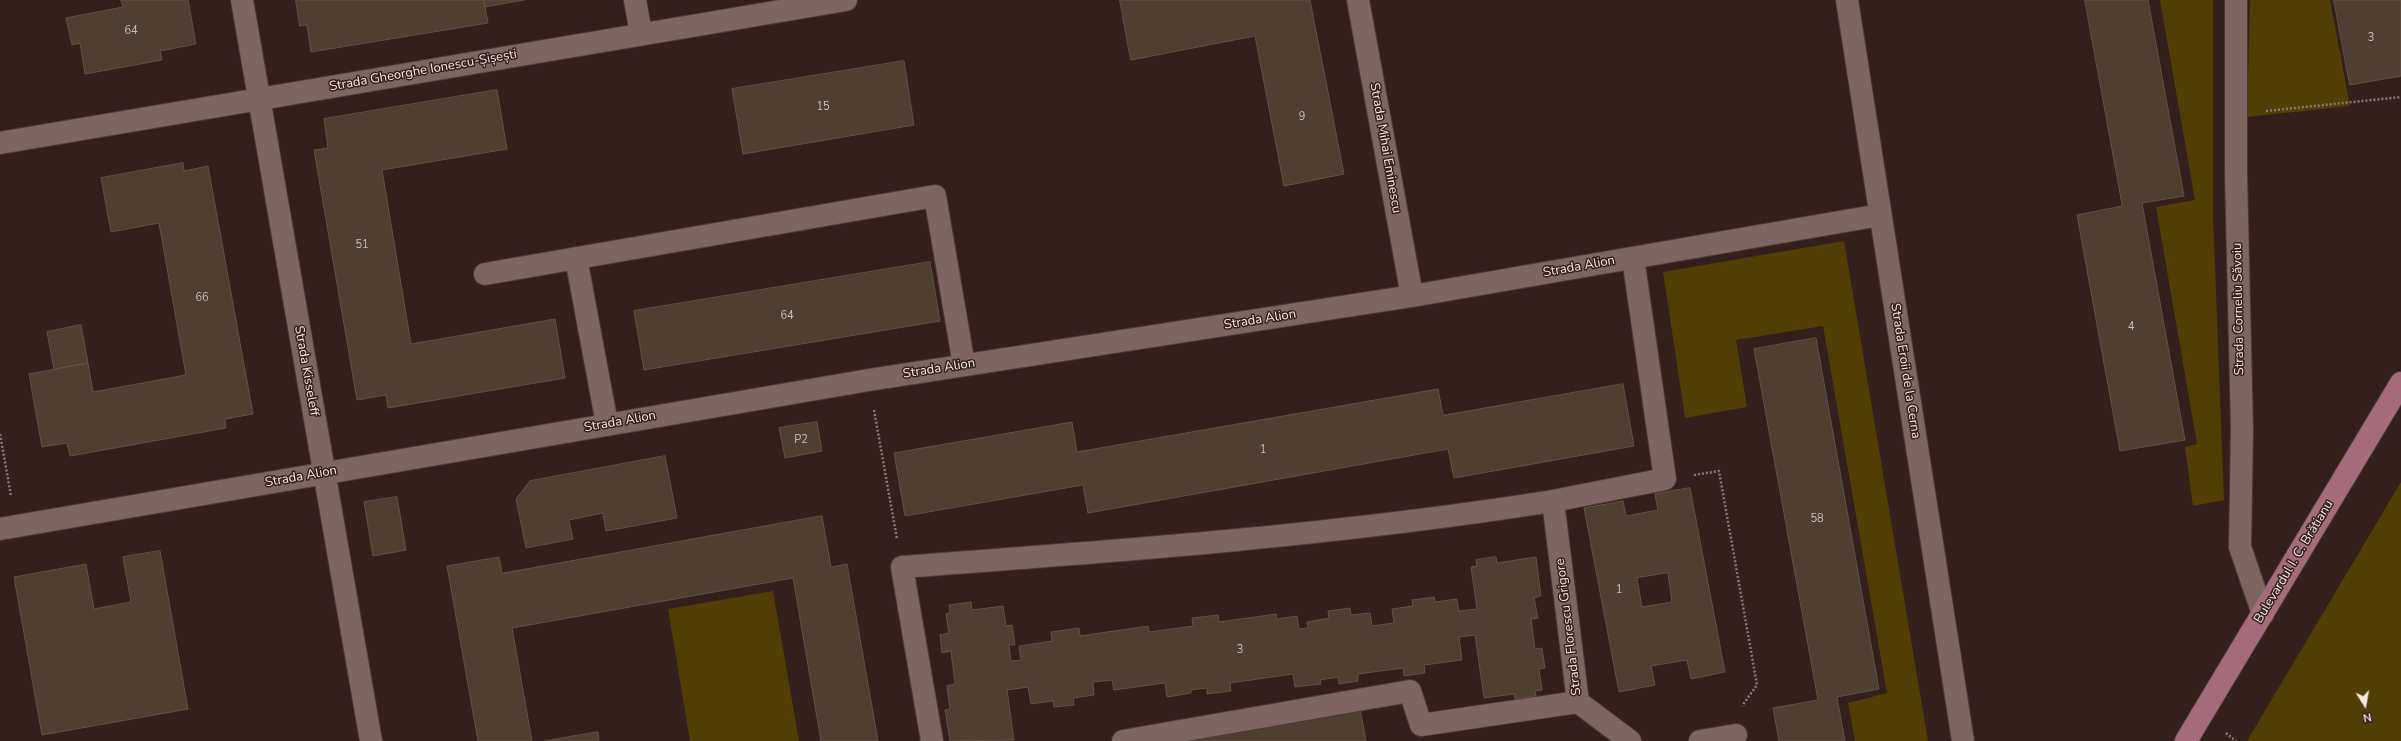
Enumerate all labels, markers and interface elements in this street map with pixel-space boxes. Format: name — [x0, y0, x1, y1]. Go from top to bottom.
house number: 64 — [124, 24, 138, 38]
house number: 3 — [2368, 31, 2374, 45]
street label: Strada Gheorghe Ionescu-Șișești — [328, 47, 518, 95]
street label: Strada Mihai Eminescu — [1366, 82, 1404, 214]
house number: 15 — [816, 100, 830, 114]
house number: 9 — [1299, 110, 1305, 124]
house number: 51 — [355, 238, 369, 252]
street label: Strada Corneliu Săvoiu — [2230, 243, 2248, 375]
street label: Strada Alion — [1542, 253, 1616, 281]
house number: 66 — [195, 291, 209, 305]
street label: Strada Eroii de la Cerna — [1887, 302, 1923, 440]
street label: Strada Alion — [1223, 307, 1297, 333]
house number: 64 — [780, 309, 794, 323]
house number: 4 — [2128, 320, 2134, 334]
street label: Strada Kisseleff — [290, 325, 322, 417]
street label: Strada Alion — [902, 356, 976, 382]
street label: Strada Alion — [583, 408, 657, 436]
house number: P2 — [794, 433, 808, 447]
house number: 1 — [1260, 443, 1266, 457]
street label: Strada Alion — [264, 463, 338, 491]
street label: Bulevardul I. C. Brătianu — [2251, 498, 2337, 626]
house number: 58 — [1810, 512, 1824, 526]
street label: Strada Florescu Grigore — [1553, 558, 1585, 696]
house number: 1 — [1616, 583, 1622, 597]
house number: 3 — [1237, 643, 1243, 657]
north arrow — [2345, 685, 2385, 725]
text: N — [2362, 709, 2373, 725]

